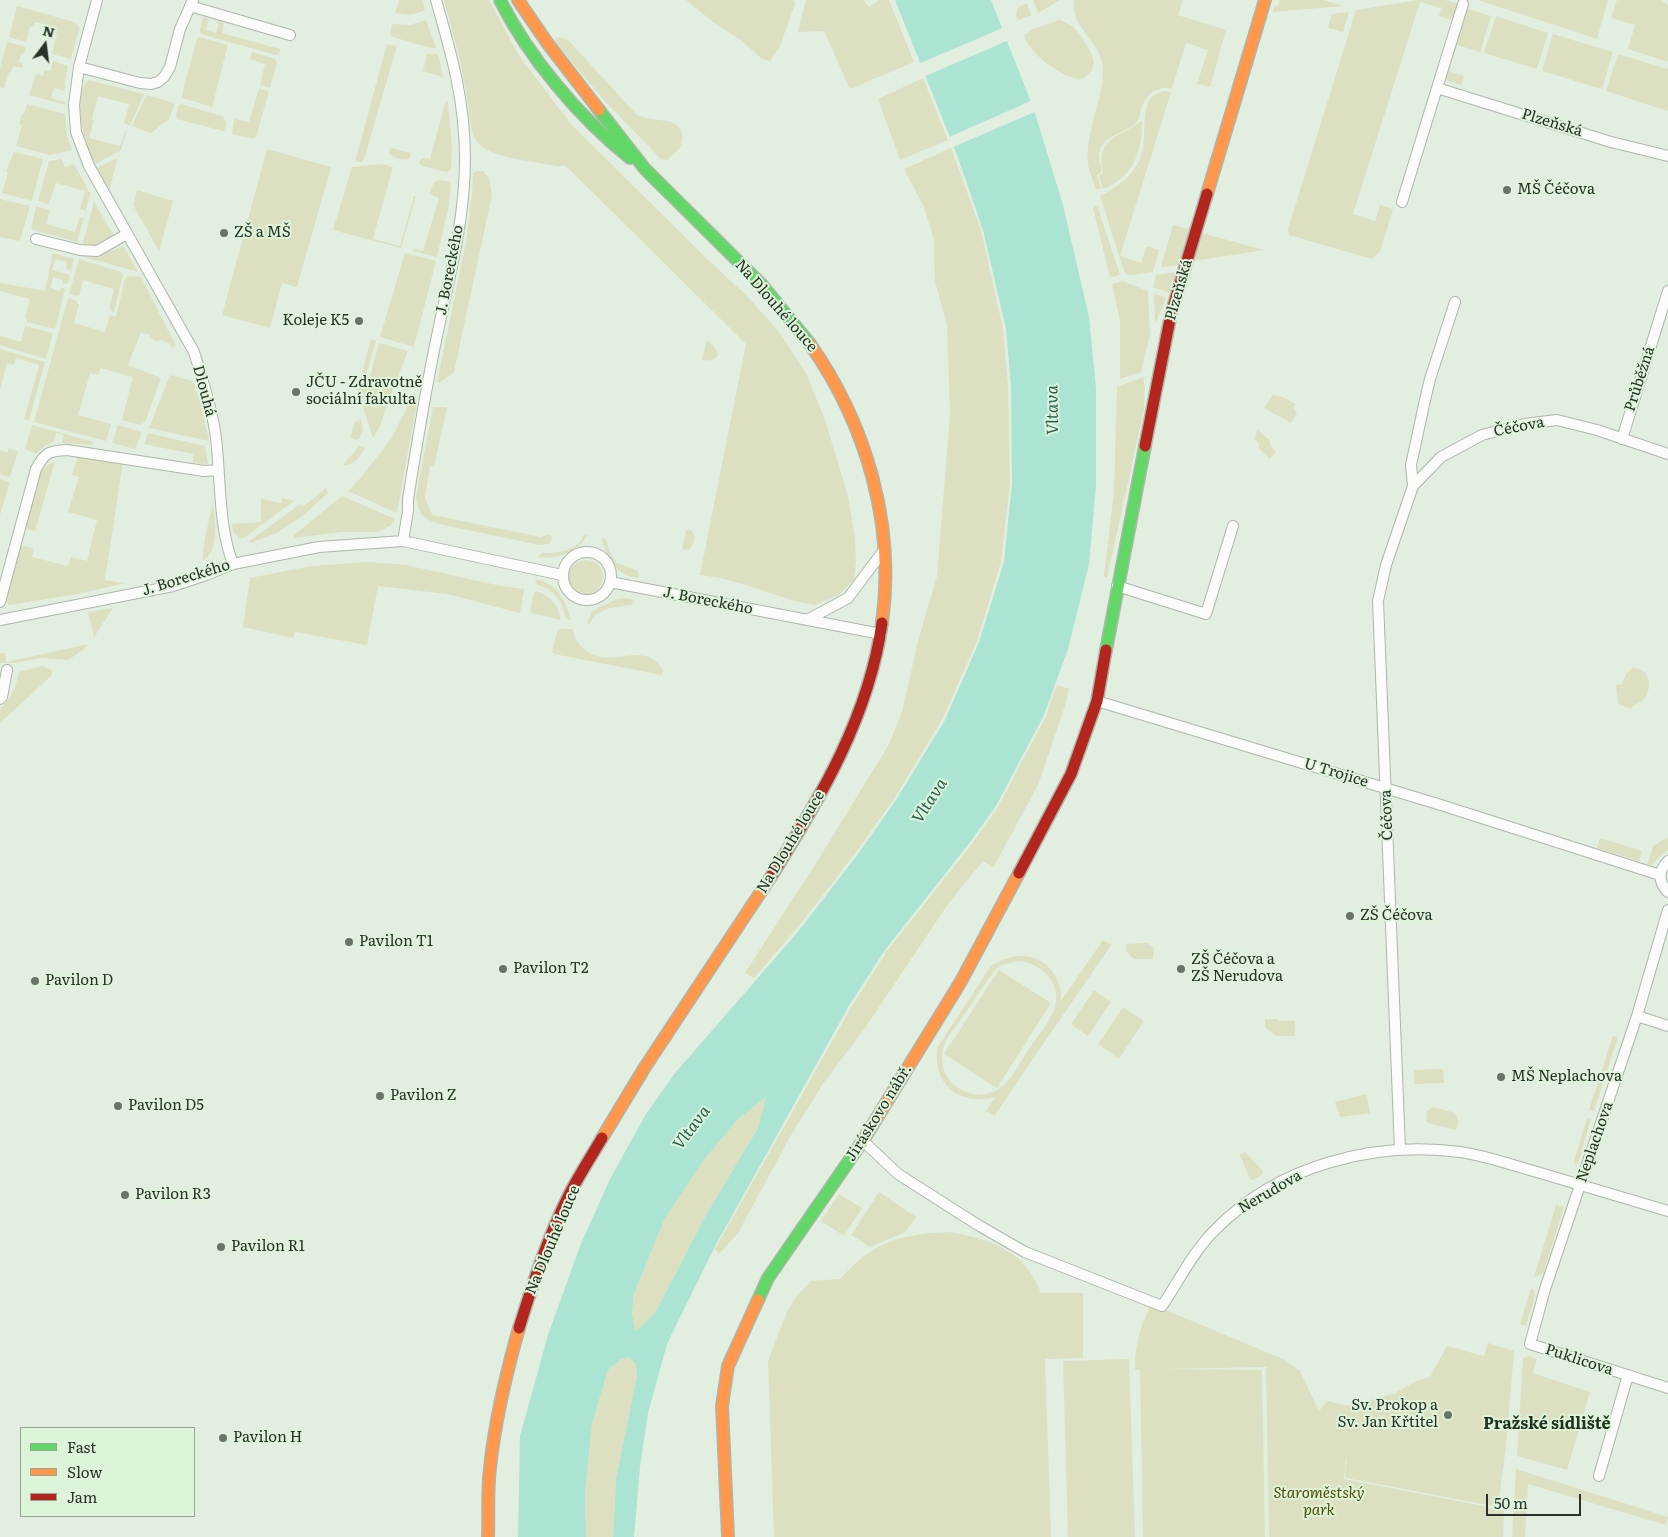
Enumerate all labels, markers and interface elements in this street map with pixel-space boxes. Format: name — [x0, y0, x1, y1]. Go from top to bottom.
text: N — [41, 19, 57, 42]
north arrow — [20, 20, 70, 70]
street label: Plzeňská — [1519, 105, 1585, 141]
place label: MŠ Čéčova — [1517, 181, 1595, 199]
marker: MŠ Čéčova — [1501, 184, 1513, 196]
street label: J. Boreckého — [432, 223, 468, 317]
place label: ZŠ a MŠ — [234, 224, 291, 242]
marker: ZŠ a MŠ — [218, 227, 230, 239]
street label: Na Dlouhé louce — [731, 256, 821, 356]
street label: Plzeňská — [1162, 257, 1196, 323]
place label: Koleje K5 — [282, 312, 349, 330]
marker: Koleje K5 — [353, 315, 365, 327]
street label: Průběžná — [1621, 344, 1659, 414]
street label: Dlouhá — [189, 363, 219, 419]
place label: JČU - Zdravotně sociální fakulta — [306, 374, 422, 409]
water label: Vltava — [1043, 385, 1063, 435]
marker: JČU - Zdravotně sociální fakulta — [290, 386, 302, 398]
street label: Čéčova — [1492, 413, 1546, 441]
street label: J. Boreckého — [140, 556, 232, 600]
street label: J. Boreckého — [661, 583, 755, 619]
street label: U Trojice — [1302, 755, 1370, 791]
water label: Vltava — [908, 775, 952, 827]
street label: Na Dlouhé louce — [753, 787, 829, 897]
street label: Čéčova — [1377, 789, 1397, 841]
place label: ZŠ Čéčova — [1360, 907, 1433, 925]
marker: ZŠ Čéčova — [1344, 910, 1356, 922]
place label: Pavilon T1 — [359, 933, 433, 951]
marker: Pavilon T1 — [343, 936, 355, 948]
place label: ZŠ Čéčova a ZŠ Nerudova — [1191, 951, 1283, 986]
place label: Pavilon T2 — [513, 960, 589, 978]
marker: Pavilon T2 — [497, 963, 509, 975]
marker: ZŠ Čéčova a ZŠ Nerudova — [1175, 963, 1187, 975]
place label: Pavilon D — [45, 972, 113, 990]
marker: Pavilon D — [29, 975, 41, 987]
street label: Jiráskovo nábř. — [842, 1061, 916, 1165]
place label: MŠ Neplachova — [1511, 1068, 1622, 1086]
marker: MŠ Neplachova — [1495, 1071, 1507, 1083]
place label: Pavilon Z — [390, 1087, 457, 1105]
marker: Pavilon Z — [374, 1090, 386, 1102]
place label: Pavilon D5 — [128, 1097, 204, 1115]
street label: Neplachova — [1573, 1099, 1617, 1185]
marker: Pavilon D5 — [112, 1100, 124, 1112]
water label: Vltava — [669, 1102, 715, 1154]
street label: Nerudova — [1235, 1167, 1305, 1217]
street label: Na Dlouhé louce — [522, 1183, 584, 1297]
place label: Pavilon R3 — [135, 1186, 211, 1204]
marker: Pavilon R3 — [119, 1189, 131, 1201]
place label: Pavilon R1 — [231, 1238, 305, 1256]
marker: Pavilon R1 — [215, 1241, 227, 1253]
street label: Puklicova — [1543, 1341, 1615, 1379]
place label: Sv. Prokop a Sv. Jan Křtitel — [1338, 1397, 1438, 1432]
marker: Sv. Prokop a Sv. Jan Křtitel — [1442, 1409, 1454, 1421]
district label: Pražské sídliště — [1483, 1414, 1611, 1434]
legend — [20, 1427, 195, 1517]
place label: Pavilon H — [233, 1429, 302, 1447]
marker: Pavilon H — [217, 1432, 229, 1444]
text: Fast — [67, 1435, 96, 1458]
text: Slow — [67, 1460, 102, 1483]
scale bar — [1488, 1484, 1583, 1516]
text: Jam — [67, 1485, 97, 1508]
park label: Staroměstský park — [1274, 1485, 1364, 1520]
text: 50 m — [1494, 1491, 1528, 1514]

